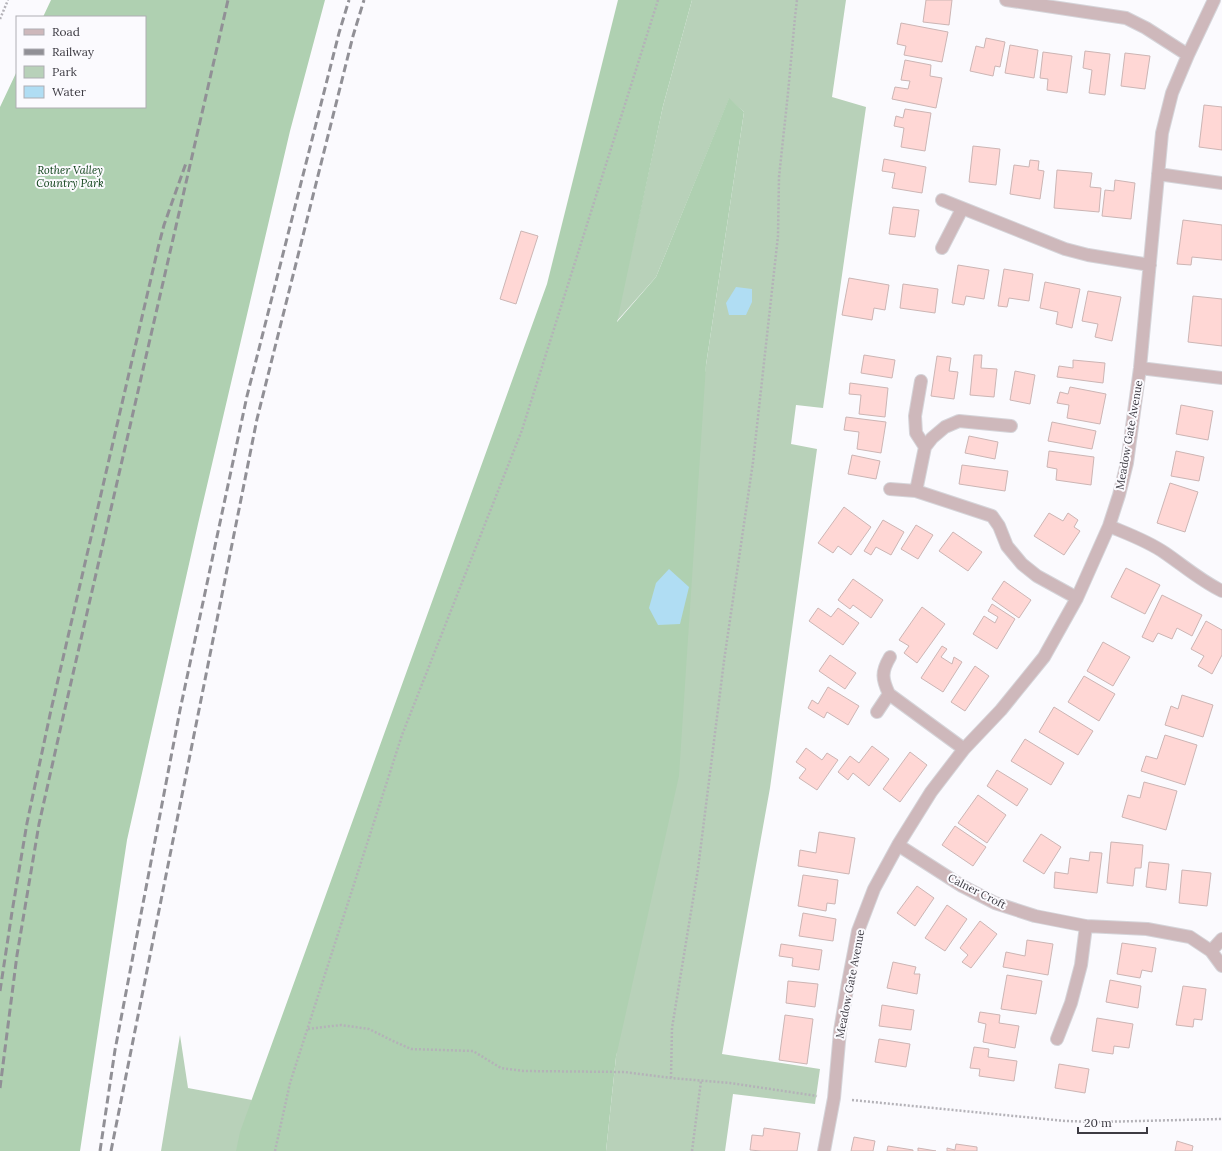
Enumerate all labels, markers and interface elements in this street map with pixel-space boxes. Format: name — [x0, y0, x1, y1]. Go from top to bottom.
legend — [16, 16, 146, 108]
text: Road — [52, 24, 80, 39]
text: Railway — [52, 44, 95, 59]
text: Park — [52, 64, 78, 79]
text: Water — [52, 84, 87, 99]
park label: Rother Valley Country Park — [36, 163, 104, 190]
street label: Meadow Gate Avenue — [1112, 379, 1146, 491]
street label: Calner Croft — [946, 870, 1009, 912]
street label: Meadow Gate Avenue — [833, 928, 867, 1040]
scale bar — [1078, 1109, 1147, 1135]
text: 20 m — [1084, 1115, 1112, 1130]

